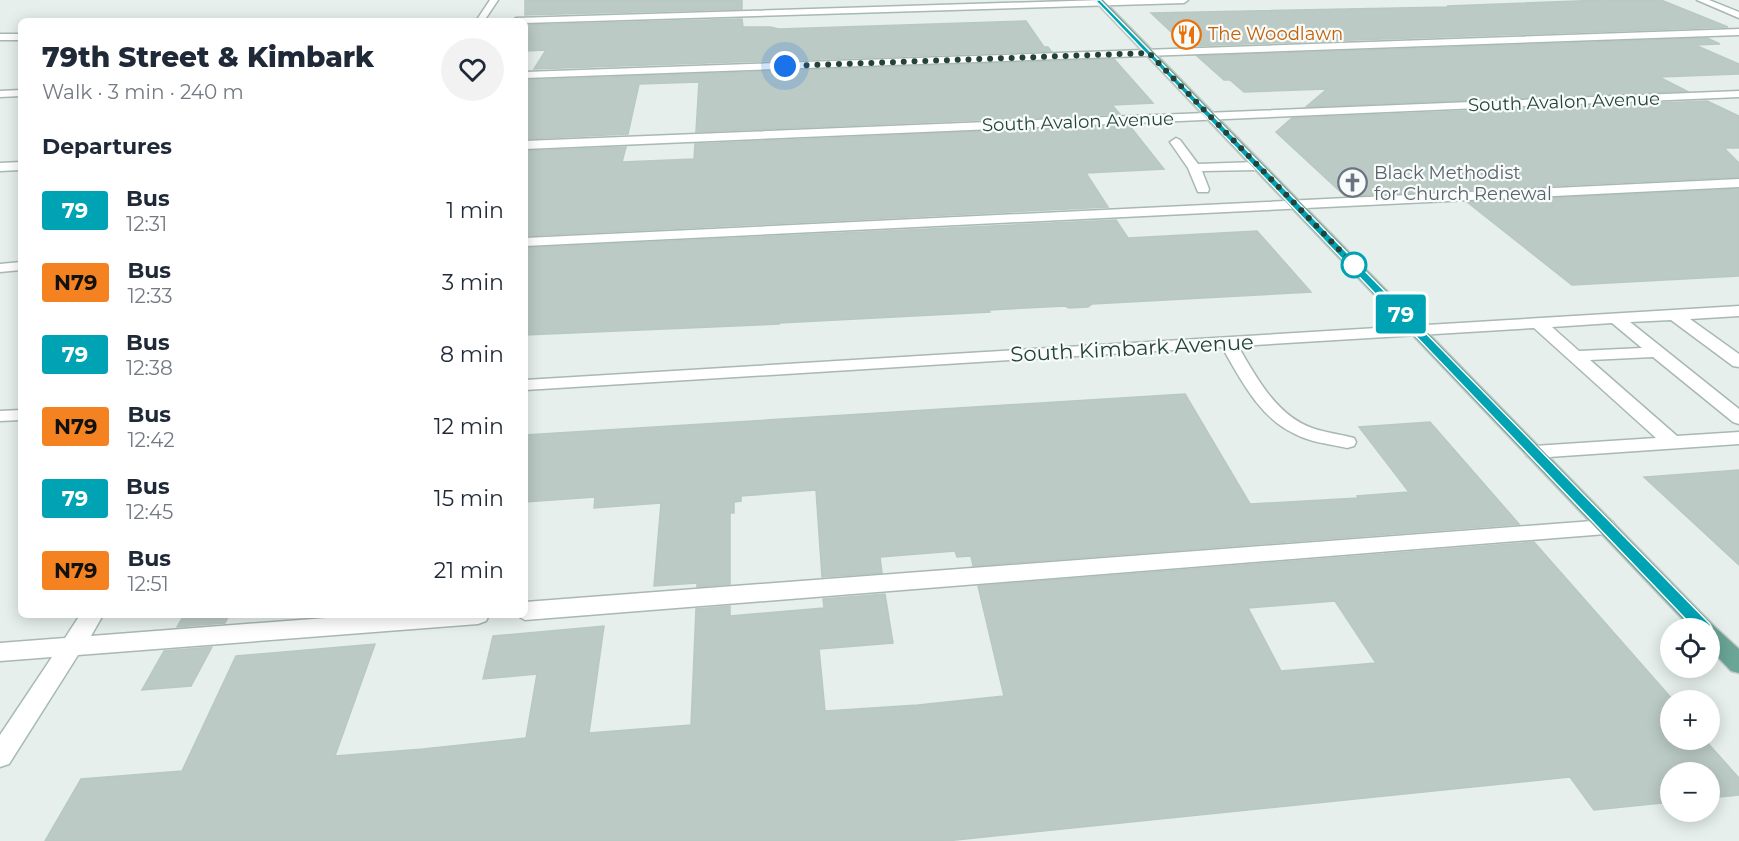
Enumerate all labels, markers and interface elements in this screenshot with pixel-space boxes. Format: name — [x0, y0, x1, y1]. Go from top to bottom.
restaurant icon: The Woodlawn — [1171, 18, 1203, 50]
place label: The Woodlawn — [1208, 23, 1343, 45]
button: heart — [441, 38, 504, 101]
text: 79th Street & Kimbark — [42, 40, 374, 74]
your location — [770, 51, 800, 81]
text: Walk · 3 min · 240 m — [42, 80, 244, 104]
street label: South Avalon Avenue — [1468, 88, 1660, 116]
street label: South Avalon Avenue — [982, 108, 1174, 136]
text: Departures — [42, 133, 172, 160]
place label: Black Methodist for Church Renewal — [1374, 162, 1552, 205]
church icon: Black Methodist for Church Renewal — [1337, 167, 1369, 199]
text: Bus — [126, 185, 170, 212]
text: 1 min — [446, 197, 504, 224]
text: 79 — [62, 198, 88, 223]
text: 12:31 — [126, 212, 167, 236]
unlabelled marker — [1341, 252, 1367, 278]
text: Bus — [127, 257, 171, 284]
text: 3 min — [442, 269, 504, 296]
text: N79 — [54, 270, 97, 295]
text: 12:33 — [127, 284, 173, 308]
line badge: 79 — [1374, 294, 1428, 334]
text: 79 — [1388, 302, 1414, 327]
text: Bus — [126, 329, 170, 356]
street label: South Kimbark Avenue — [1010, 329, 1254, 367]
text: 8 min — [440, 341, 504, 368]
text: 79 — [62, 342, 88, 367]
text: 12:38 — [126, 356, 173, 380]
text: Bus — [127, 401, 171, 428]
text: 12 min — [434, 413, 504, 440]
text: N79 — [54, 414, 97, 439]
text: 12:42 — [127, 428, 175, 452]
text: Bus — [126, 473, 170, 500]
text: 15 min — [434, 485, 504, 512]
text: 79 — [62, 486, 88, 511]
text: 12:45 — [126, 500, 173, 524]
text: Bus — [127, 545, 171, 572]
text: 21 min — [434, 557, 504, 584]
text: N79 — [54, 558, 97, 583]
text: 12:51 — [127, 572, 169, 596]
map controls — [1660, 618, 1720, 822]
button: locate — [1660, 618, 1720, 678]
button: + — [1660, 690, 1720, 750]
button: − — [1660, 762, 1720, 822]

